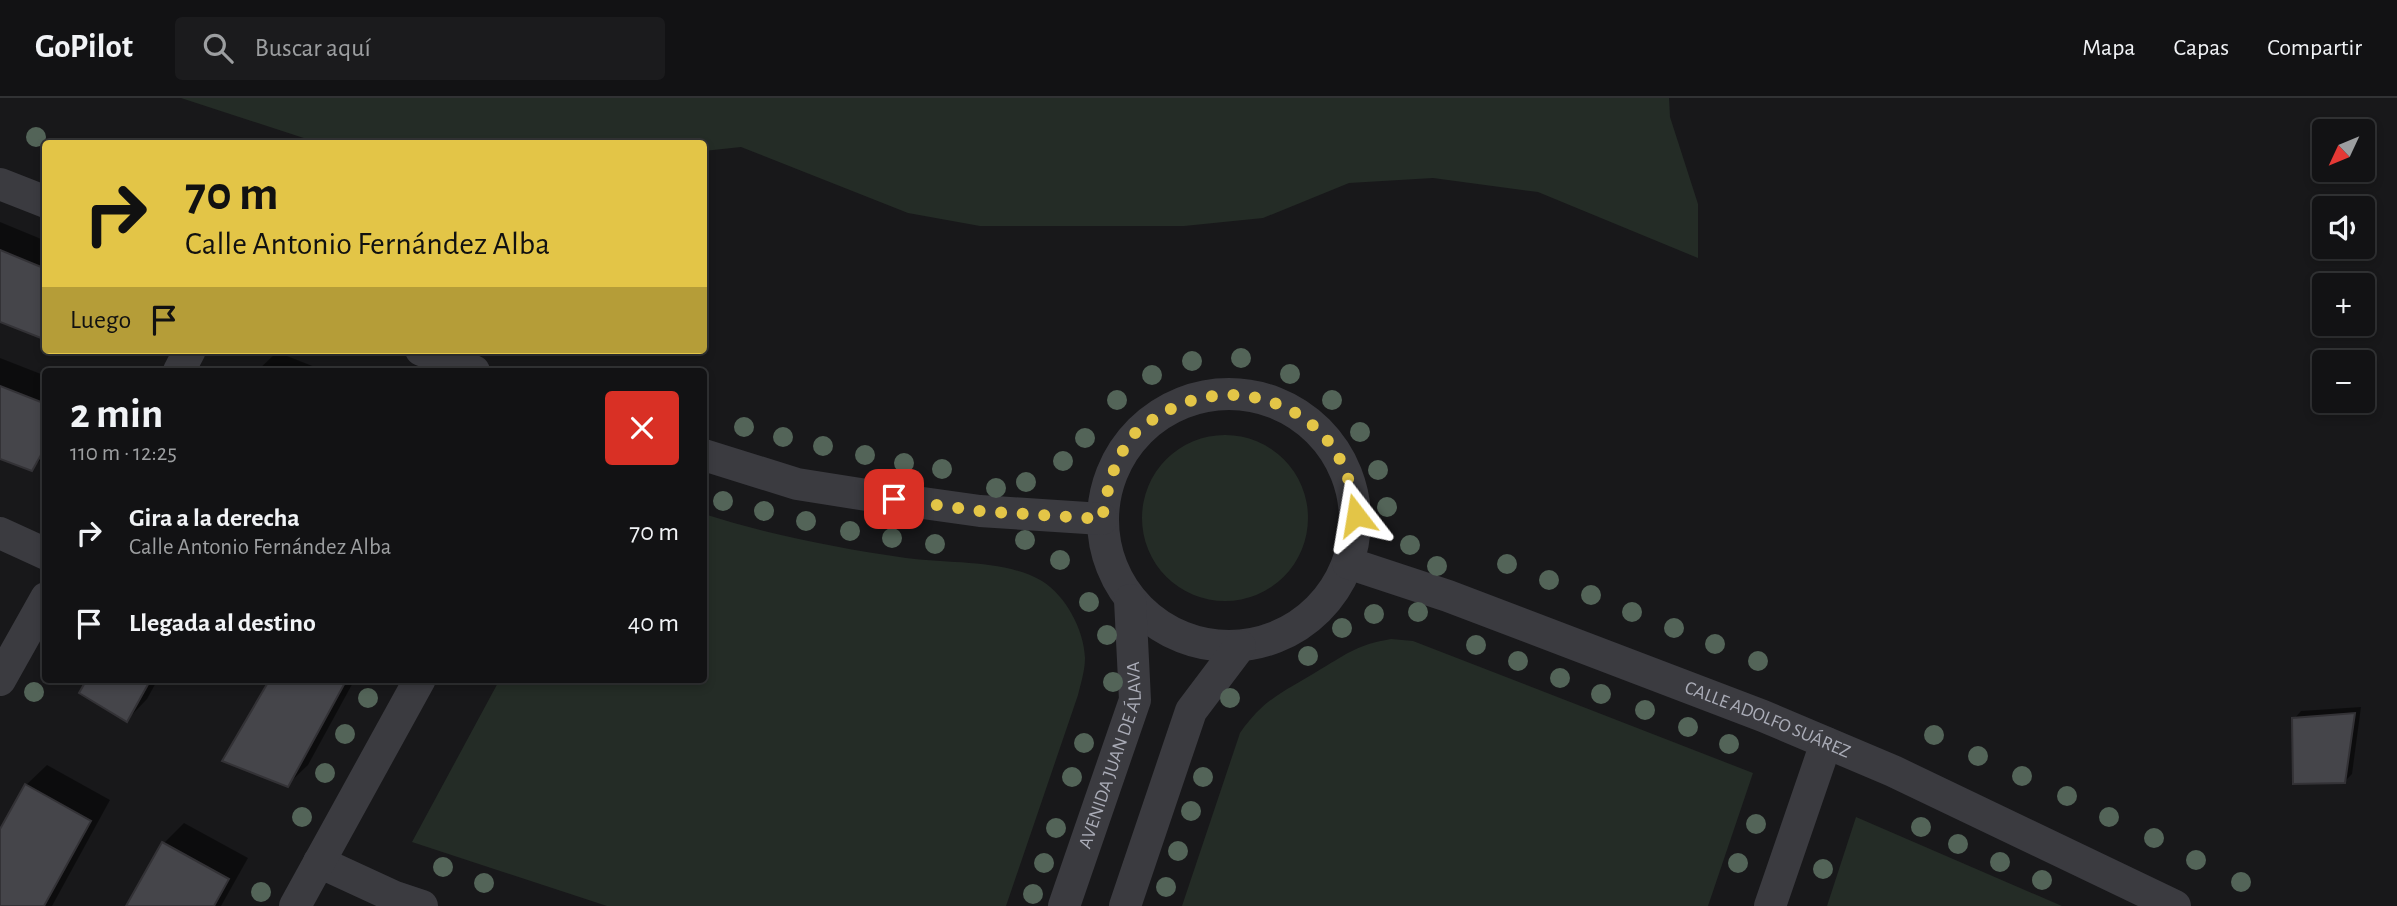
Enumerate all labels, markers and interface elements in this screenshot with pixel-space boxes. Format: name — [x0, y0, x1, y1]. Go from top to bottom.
search box — [175, 17, 665, 80]
icon: search — [199, 29, 237, 67]
text: GoPilot — [35, 31, 133, 64]
text: Buscar aquí — [255, 35, 371, 61]
text: Mapa — [2082, 36, 2135, 60]
text: Capas — [2173, 36, 2229, 60]
text: Compartir — [2267, 36, 2362, 60]
north arrow — [2312, 119, 2375, 182]
map controls — [2312, 119, 2375, 413]
icon: right — [70, 168, 161, 259]
text: 70 m — [185, 170, 279, 219]
button: sound — [2312, 196, 2375, 259]
text: Calle Antonio Fernández Alba — [185, 228, 550, 260]
button: + — [2312, 273, 2375, 336]
icon: arrive — [145, 301, 183, 339]
text: Luego — [70, 307, 131, 333]
button: − — [2312, 350, 2375, 413]
button: close — [605, 391, 679, 465]
text: 2 min — [70, 393, 163, 435]
text: 110 m · 12:25 — [70, 442, 177, 465]
pin — [864, 469, 924, 529]
position arrow — [1319, 478, 1393, 552]
icon: arrive — [875, 480, 913, 518]
text: Gira a la derecha — [129, 505, 300, 531]
icon: right — [70, 514, 108, 552]
text: 70 m — [629, 519, 679, 545]
text: Calle Antonio Fernández Alba — [129, 536, 391, 559]
icon: arrive — [70, 605, 108, 643]
text: Llegada al destino — [129, 610, 316, 636]
text: 40 m — [628, 610, 679, 636]
street label: AVENIDA JUAN DE ÁLAVA — [1075, 661, 1145, 851]
street label: CALLE ADOLFO SUÁREZ — [1682, 678, 1853, 761]

